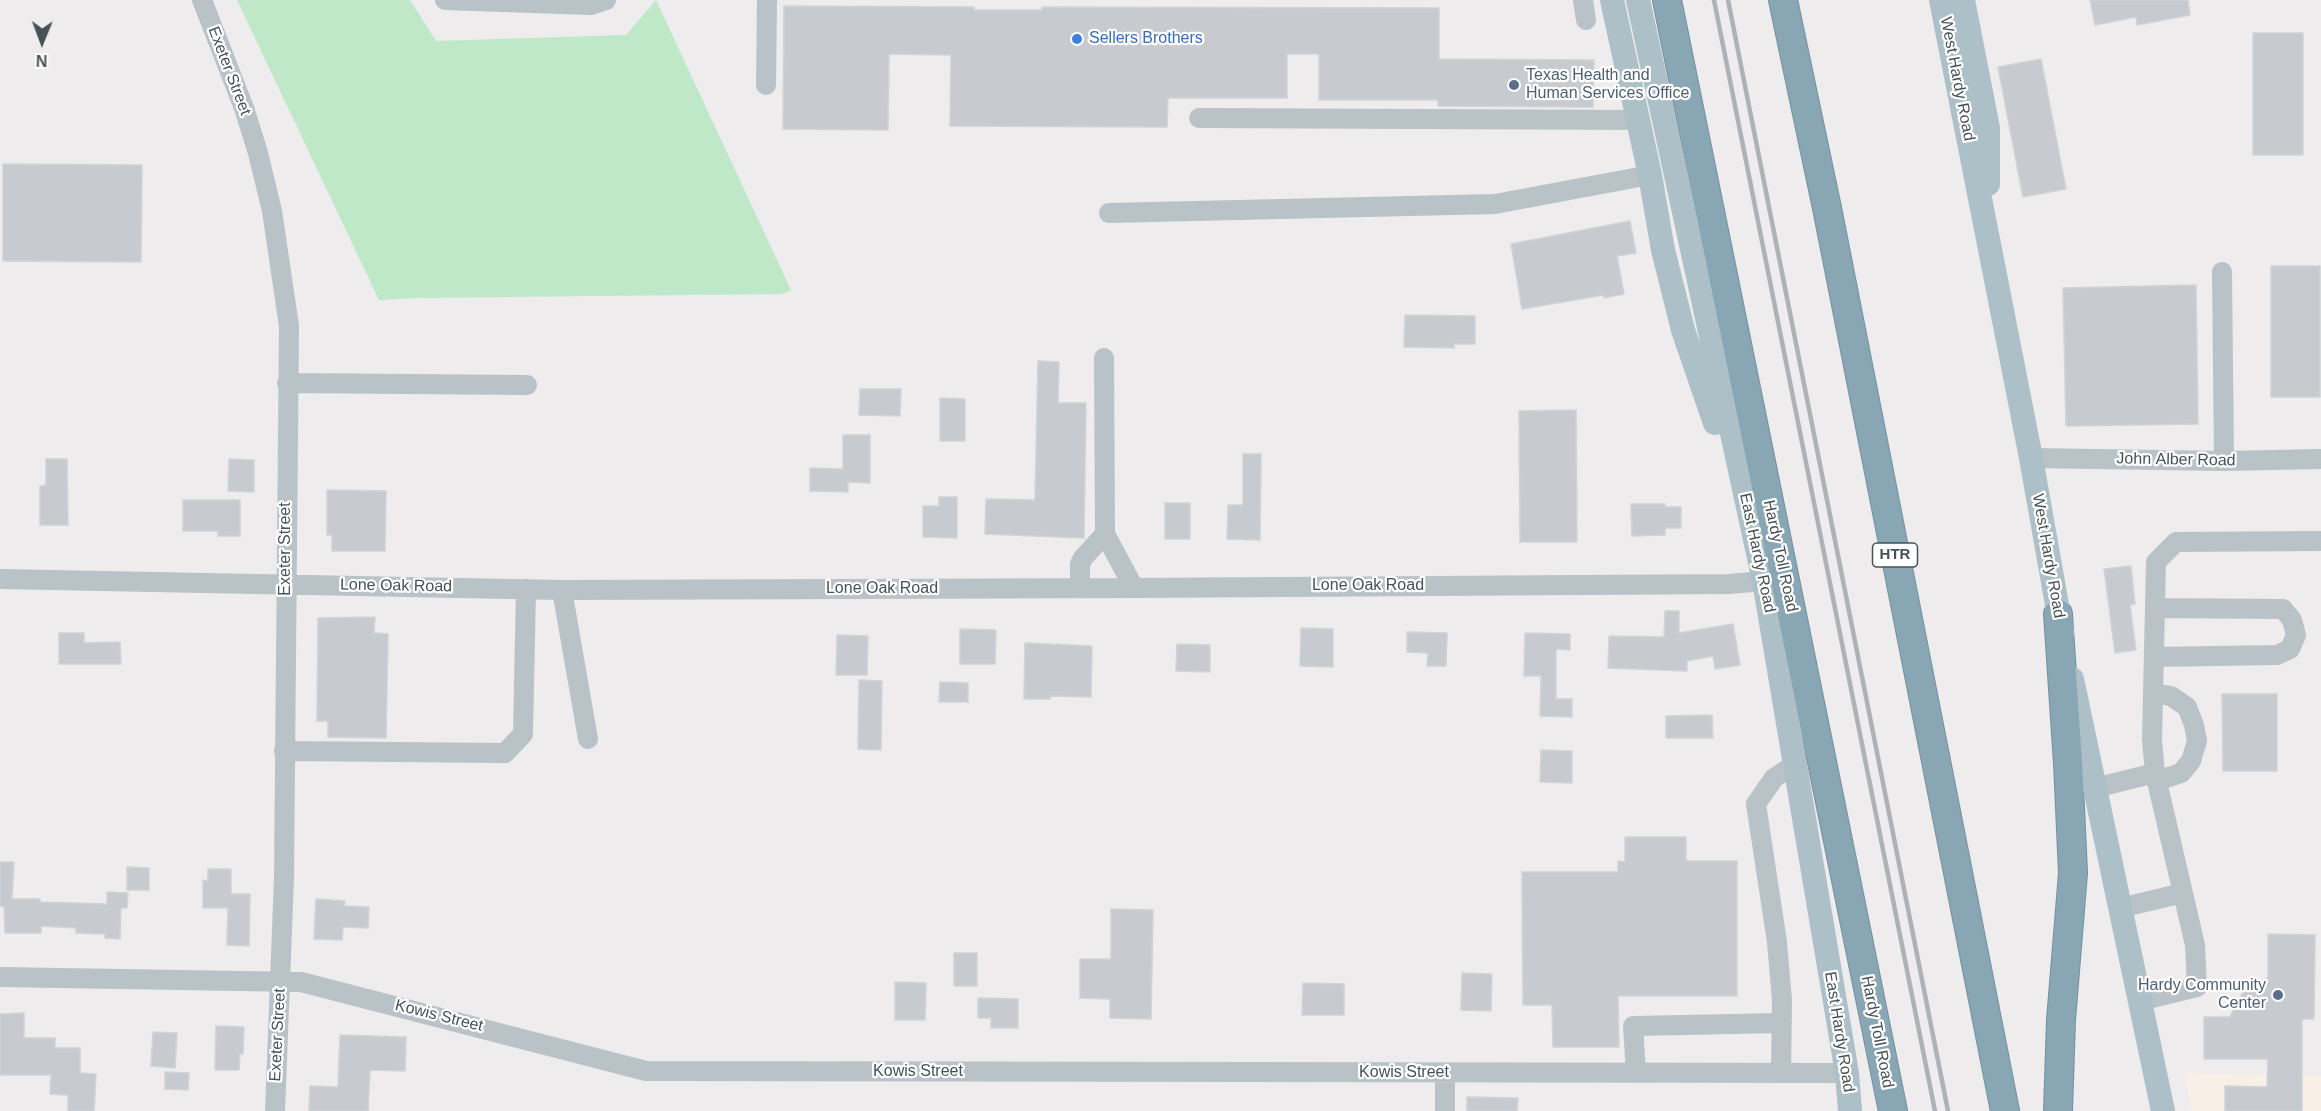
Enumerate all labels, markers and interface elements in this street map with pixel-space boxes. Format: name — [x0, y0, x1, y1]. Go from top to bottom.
north arrow — [12, 12, 72, 72]
street label: West Hardy Road — [1936, 15, 1978, 143]
street label: Exeter Street — [203, 24, 255, 118]
place label: Sellers Brothers — [1089, 29, 1203, 49]
marker: Sellers Brothers — [1070, 32, 1084, 46]
text: N — [36, 52, 48, 69]
place label: Texas Health and Human Services Office — [1526, 66, 1689, 104]
marker: Texas Health and Human Services Office — [1507, 78, 1521, 92]
street label: John Alber Road — [2116, 449, 2236, 471]
street label: East Hardy Road — [1735, 491, 1779, 615]
street label: West Hardy Road — [2028, 492, 2068, 620]
street label: Hardy Toll Road — [1759, 498, 1801, 614]
street label: Exeter Street — [276, 502, 296, 596]
road number: HTR — [1872, 543, 1918, 567]
street label: Lone Oak Road — [340, 575, 452, 597]
street label: Lone Oak Road — [1312, 576, 1424, 596]
street label: Lone Oak Road — [826, 579, 938, 599]
street label: East Hardy Road — [1820, 970, 1858, 1094]
street label: Hardy Toll Road — [1857, 974, 1897, 1090]
place label: Hardy Community Center — [2138, 976, 2266, 1014]
street label: Exeter Street — [266, 988, 290, 1082]
marker: Hardy Community Center — [2271, 988, 2285, 1002]
street label: Kowis Street — [393, 996, 485, 1036]
street label: Kowis Street — [873, 1062, 963, 1082]
street label: Kowis Street — [1359, 1063, 1449, 1083]

